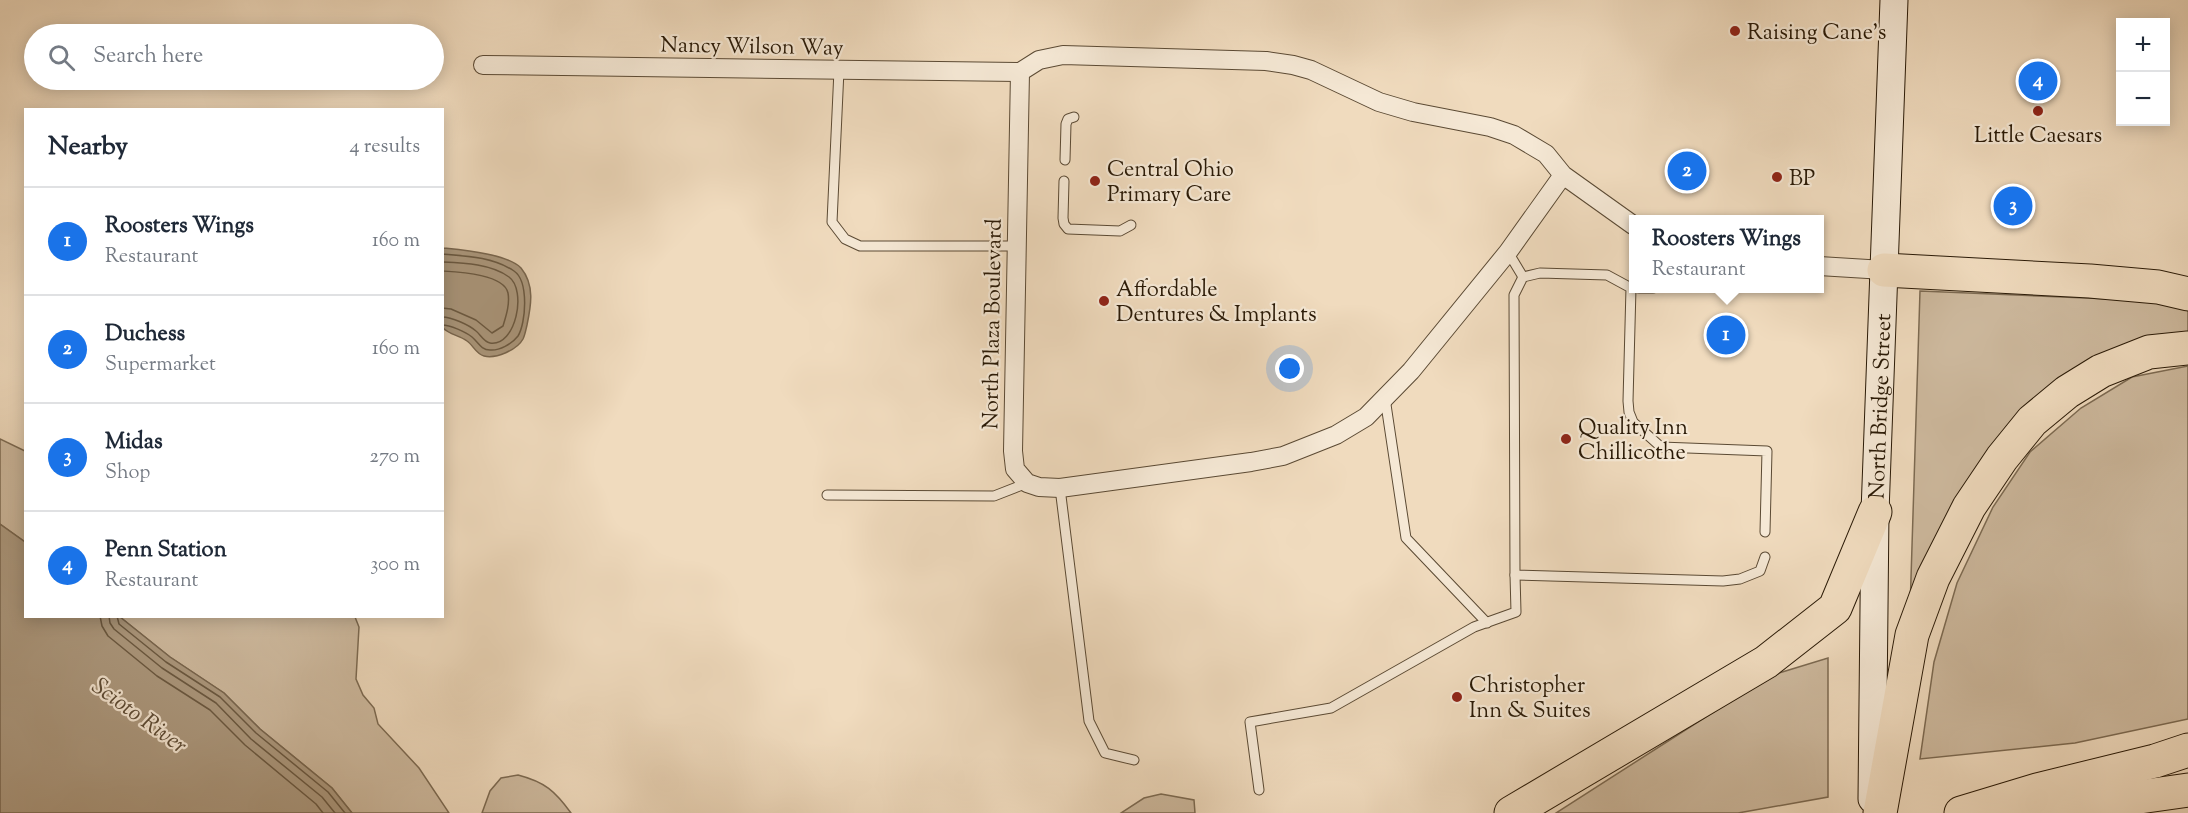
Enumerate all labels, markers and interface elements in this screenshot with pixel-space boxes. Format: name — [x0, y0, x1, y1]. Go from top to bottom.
place label: Raising Cane's — [1747, 18, 1886, 50]
map controls — [2116, 18, 2170, 126]
button: + — [2116, 18, 2170, 72]
search box — [24, 24, 444, 90]
marker: Raising Cane's — [1728, 24, 1742, 38]
street label: Nancy Wilson Way — [660, 30, 844, 66]
icon: search — [45, 41, 78, 74]
text: Search here — [93, 41, 203, 73]
pin: 4 — [2018, 58, 2058, 104]
button: − — [2116, 72, 2170, 126]
marker: Little Caesars — [2031, 104, 2045, 118]
place label: Little Caesars — [1974, 121, 2102, 153]
text: Nearby — [48, 129, 128, 166]
text: 4 results — [349, 133, 420, 162]
pin: 2 — [1668, 148, 1706, 194]
place label: Central Ohio Primary Care — [1107, 155, 1234, 212]
place label: BP — [1789, 164, 1815, 196]
marker: BP — [1770, 170, 1784, 184]
marker: Central Ohio Primary Care — [1088, 174, 1102, 188]
pin: 3 — [1994, 184, 2032, 228]
text: Roosters Wings — [105, 211, 254, 243]
popup — [1629, 215, 1824, 293]
street label: North Plaza Boulevard — [976, 218, 1012, 430]
text: Roosters Wings — [1652, 224, 1801, 256]
text: 1 — [64, 227, 71, 256]
text: 160 m — [372, 227, 420, 256]
text: Restaurant — [105, 243, 198, 272]
text: Restaurant — [1652, 256, 1746, 285]
place label: Affordable Dentures & Implants — [1116, 275, 1317, 332]
marker: Affordable Dentures & Implants — [1097, 294, 1111, 308]
pin: 1 — [1706, 312, 1746, 358]
street label: North Bridge Street — [1862, 312, 1901, 500]
text: Duchess — [105, 319, 185, 351]
text: 2 — [63, 335, 72, 364]
text: 160 m — [372, 335, 420, 364]
text: Supermarket — [105, 351, 216, 380]
your location — [1275, 354, 1304, 383]
place label: Quality Inn Chillicothe — [1578, 413, 1688, 470]
text: Midas — [105, 427, 163, 459]
marker: Quality Inn Chillicothe — [1559, 432, 1573, 446]
text: 3 — [63, 443, 72, 472]
text: 270 m — [370, 443, 420, 472]
text: Shop — [105, 459, 150, 488]
text: Penn Station — [105, 535, 227, 567]
text: 4 — [62, 551, 73, 580]
text: 300 m — [370, 551, 420, 580]
text: Restaurant — [105, 567, 198, 596]
water label: Scioto River — [84, 670, 194, 763]
place label: Christopher Inn & Suites — [1469, 671, 1591, 728]
marker: Christopher Inn & Suites — [1450, 690, 1464, 704]

